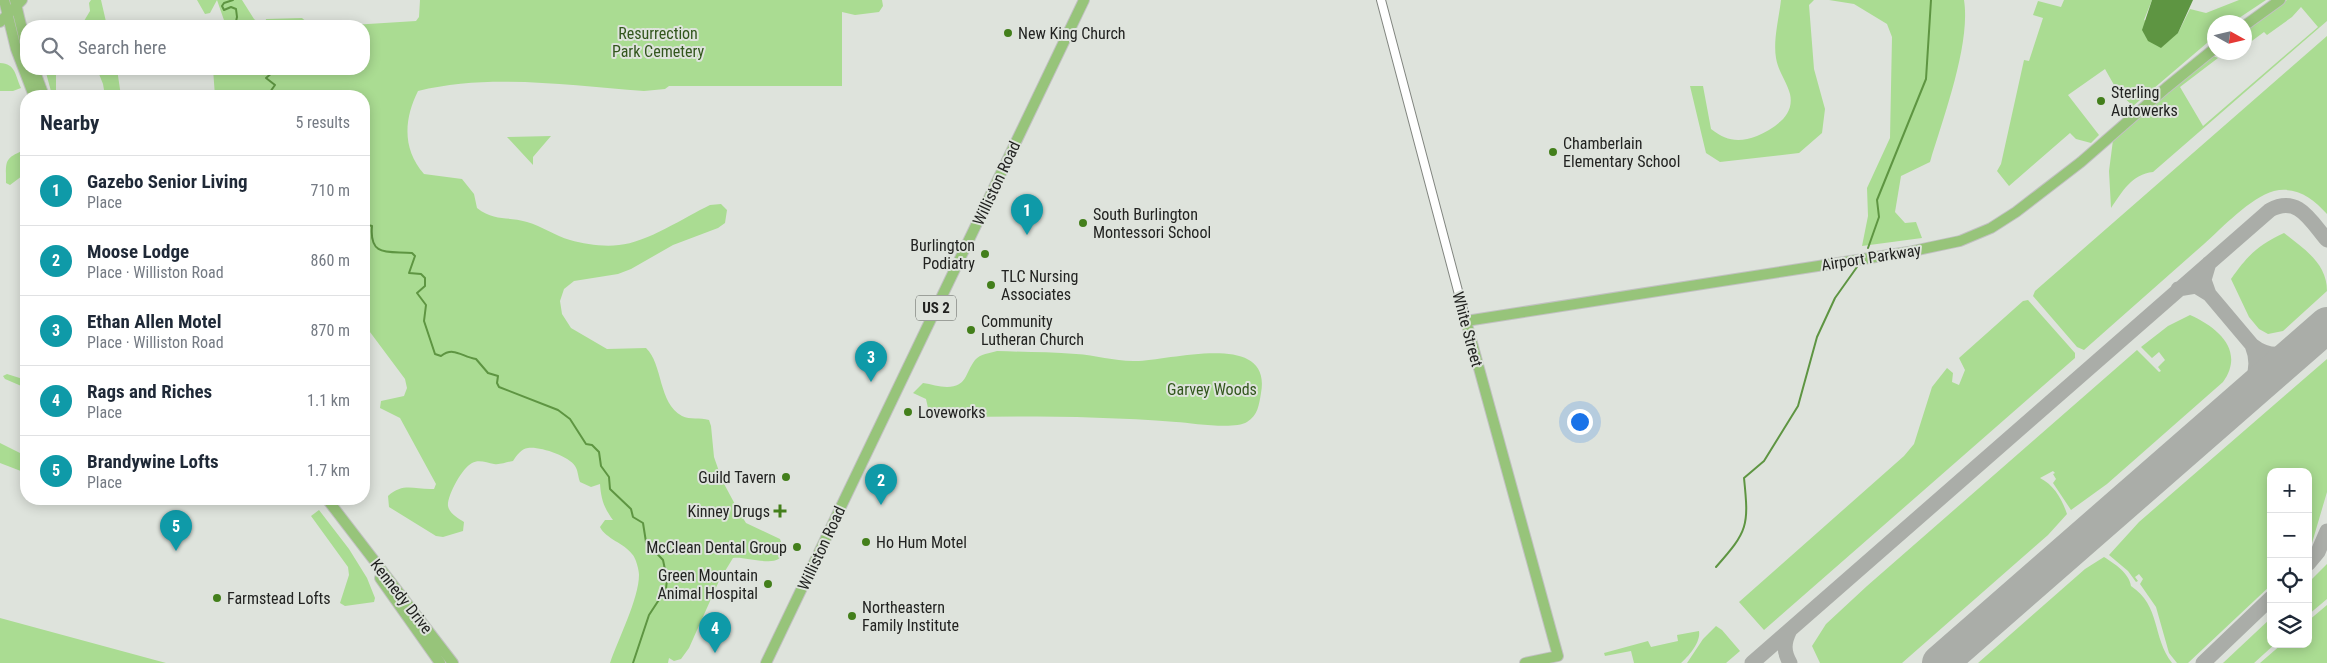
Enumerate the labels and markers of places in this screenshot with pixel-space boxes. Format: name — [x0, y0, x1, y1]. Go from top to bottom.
place label: New King Church — [1018, 24, 1126, 43]
marker: New King Church — [1002, 27, 1014, 39]
place label: Sterling Autowerks — [2111, 83, 2178, 120]
marker: Sterling Autowerks — [2095, 95, 2107, 107]
place label: Chamberlain Elementary School — [1563, 134, 1680, 171]
marker: Chamberlain Elementary School — [1547, 146, 1559, 158]
pin: 1 — [1011, 194, 1043, 235]
place label: South Burlington Montessori School — [1093, 205, 1211, 242]
marker: South Burlington Montessori School — [1077, 217, 1089, 229]
place label: Burlington Podiatry — [910, 236, 975, 273]
marker: Burlington Podiatry — [979, 248, 991, 260]
place label: TLC Nursing Associates — [1001, 267, 1078, 304]
marker: TLC Nursing Associates — [985, 279, 997, 291]
place label: Community Lutheran Church — [981, 312, 1084, 349]
marker: Community Lutheran Church — [965, 324, 977, 336]
pin: 3 — [855, 341, 887, 382]
place label: Loveworks — [918, 403, 986, 422]
marker: Loveworks — [902, 406, 914, 418]
pin: 2 — [865, 464, 897, 505]
place label: Guild Tavern — [698, 468, 776, 487]
marker: Guild Tavern — [780, 471, 792, 483]
place label: Kinney Drugs — [687, 502, 770, 521]
marker: Kinney Drugs — [774, 505, 786, 517]
pin: 5 — [160, 510, 192, 551]
place label: Ho Hum Motel — [876, 533, 967, 552]
marker: Ho Hum Motel — [860, 536, 872, 548]
place label: McClean Dental Group — [646, 538, 787, 557]
marker: McClean Dental Group — [791, 541, 803, 553]
place label: Green Mountain Animal Hospital — [657, 566, 758, 603]
marker: Green Mountain Animal Hospital — [762, 578, 774, 590]
place label: Farmstead Lofts — [227, 589, 331, 608]
marker: Farmstead Lofts — [211, 592, 223, 604]
place label: Northeastern Family Institute — [862, 598, 959, 635]
marker: Northeastern Family Institute — [846, 610, 858, 622]
pin: 4 — [699, 612, 731, 653]

